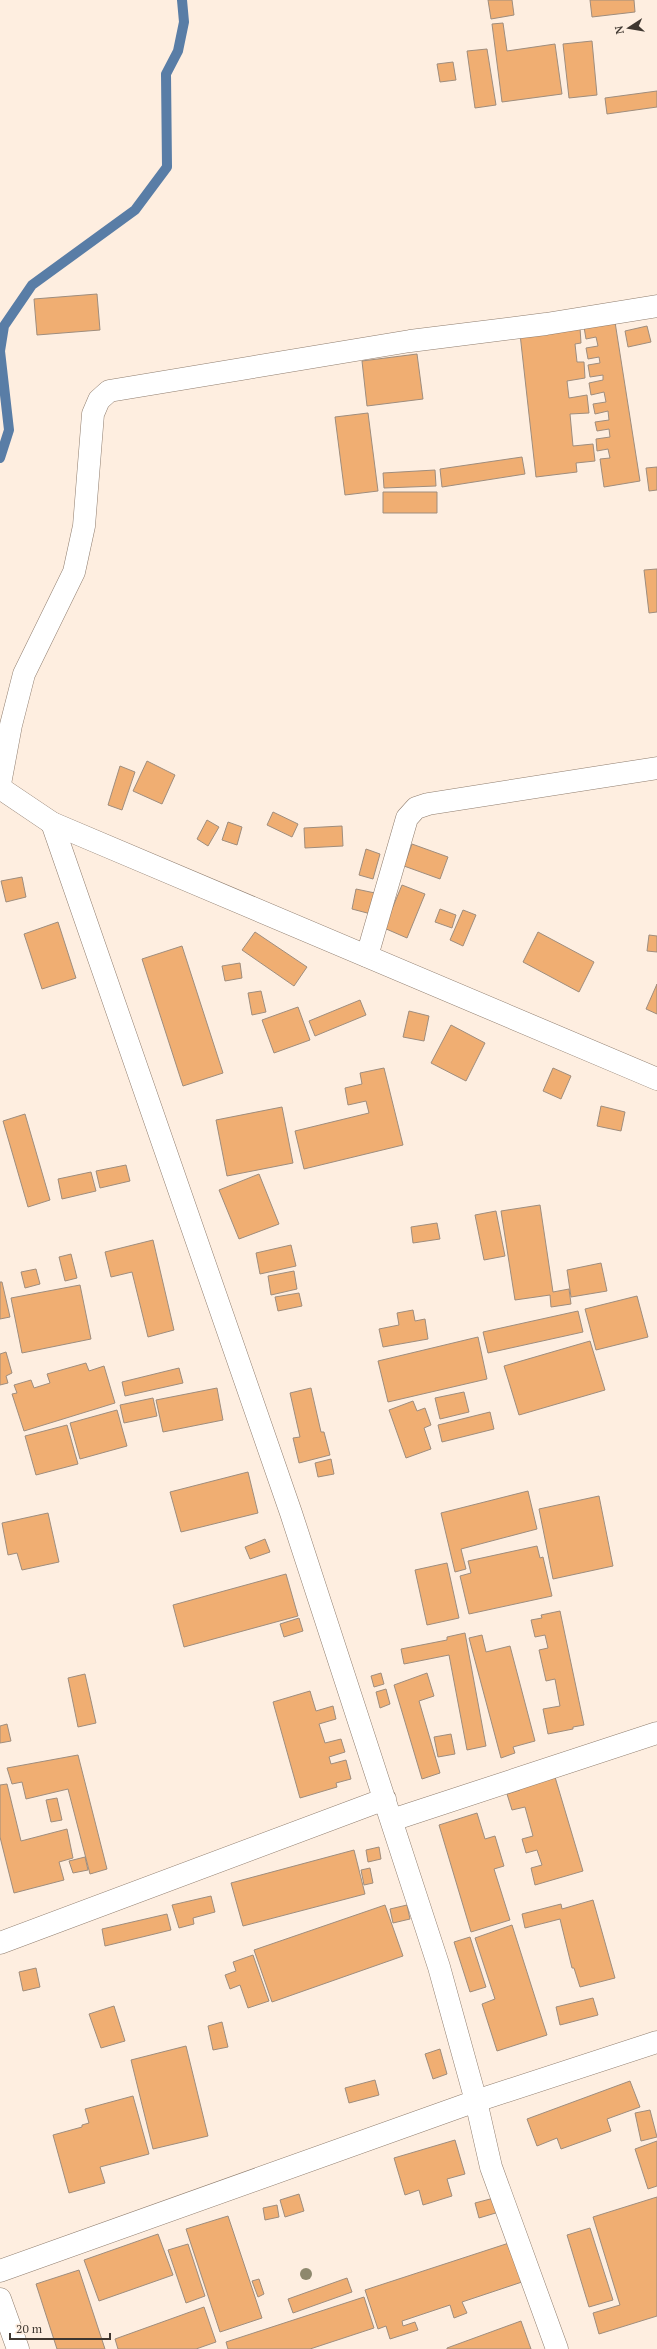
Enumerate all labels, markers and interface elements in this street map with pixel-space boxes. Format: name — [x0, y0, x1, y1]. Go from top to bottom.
north arrow — [609, 8, 649, 48]
text: N — [611, 24, 627, 36]
scale bar — [10, 2315, 110, 2341]
text: 20 m — [16, 2321, 43, 2336]

